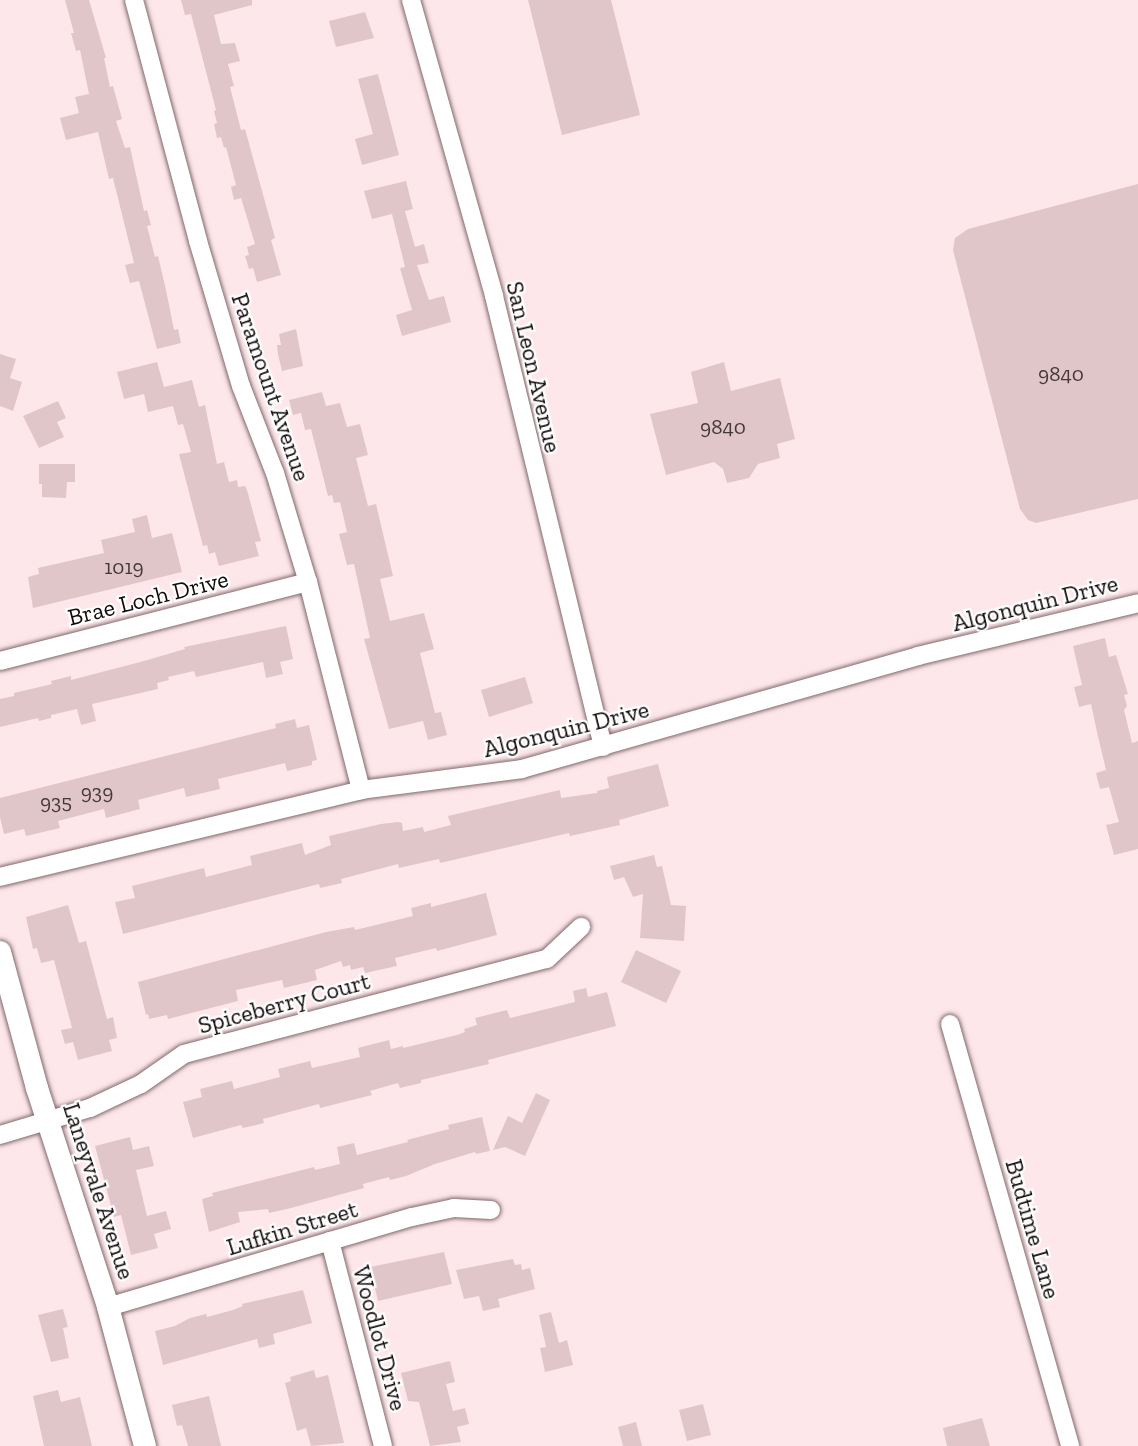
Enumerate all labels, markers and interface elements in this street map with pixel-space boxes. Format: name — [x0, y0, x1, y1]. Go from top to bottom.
street label: San Leon Avenue — [500, 278, 568, 456]
street label: Paramount Avenue — [225, 289, 317, 485]
house number: 9840 — [1038, 361, 1084, 387]
house number: 9840 — [700, 414, 746, 440]
house number: 1019 — [104, 554, 144, 580]
street label: Brae Loch Drive — [65, 564, 231, 632]
street label: Algonquin Drive — [949, 568, 1121, 638]
street label: Algonquin Drive — [480, 694, 652, 764]
house number: 939 — [81, 779, 113, 805]
house number: 935 — [40, 789, 72, 815]
street label: Spiceberry Court — [195, 966, 373, 1040]
street label: Laneyvale Avenue — [57, 1099, 141, 1283]
street label: Budtime Lane — [999, 1156, 1067, 1302]
street label: Lufkin Street — [223, 1194, 361, 1262]
street label: Woodlot Drive — [347, 1262, 413, 1414]

